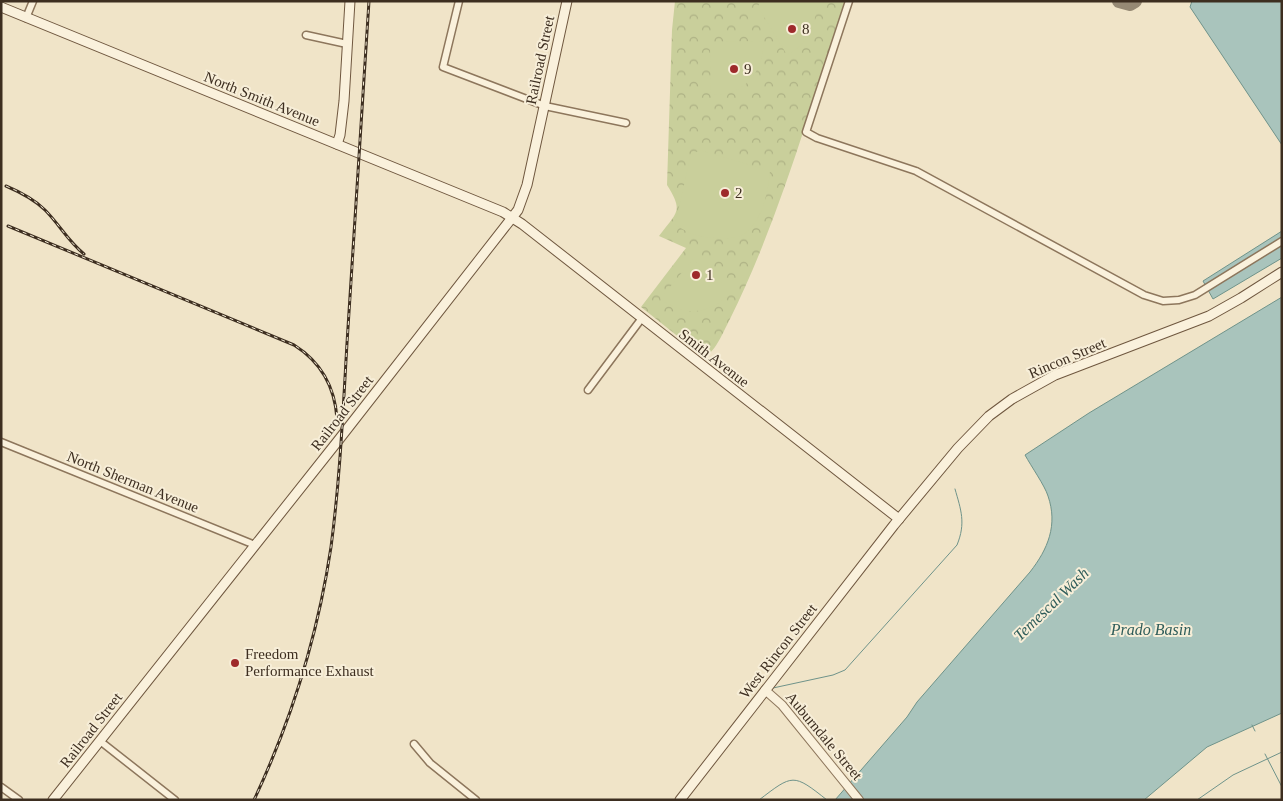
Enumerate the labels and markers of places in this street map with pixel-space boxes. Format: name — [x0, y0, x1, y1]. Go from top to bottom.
place label: 8 — [802, 21, 810, 37]
marker: 8 — [786, 23, 798, 35]
place label: 9 — [744, 61, 752, 77]
marker: 9 — [728, 63, 740, 75]
place label: 2 — [735, 185, 743, 201]
marker: 2 — [719, 187, 731, 199]
place label: 1 — [706, 267, 714, 283]
marker: 1 — [690, 269, 702, 281]
place label: Freedom Performance Exhaust — [245, 646, 375, 679]
marker: Freedom Performance Exhaust — [229, 657, 241, 669]

